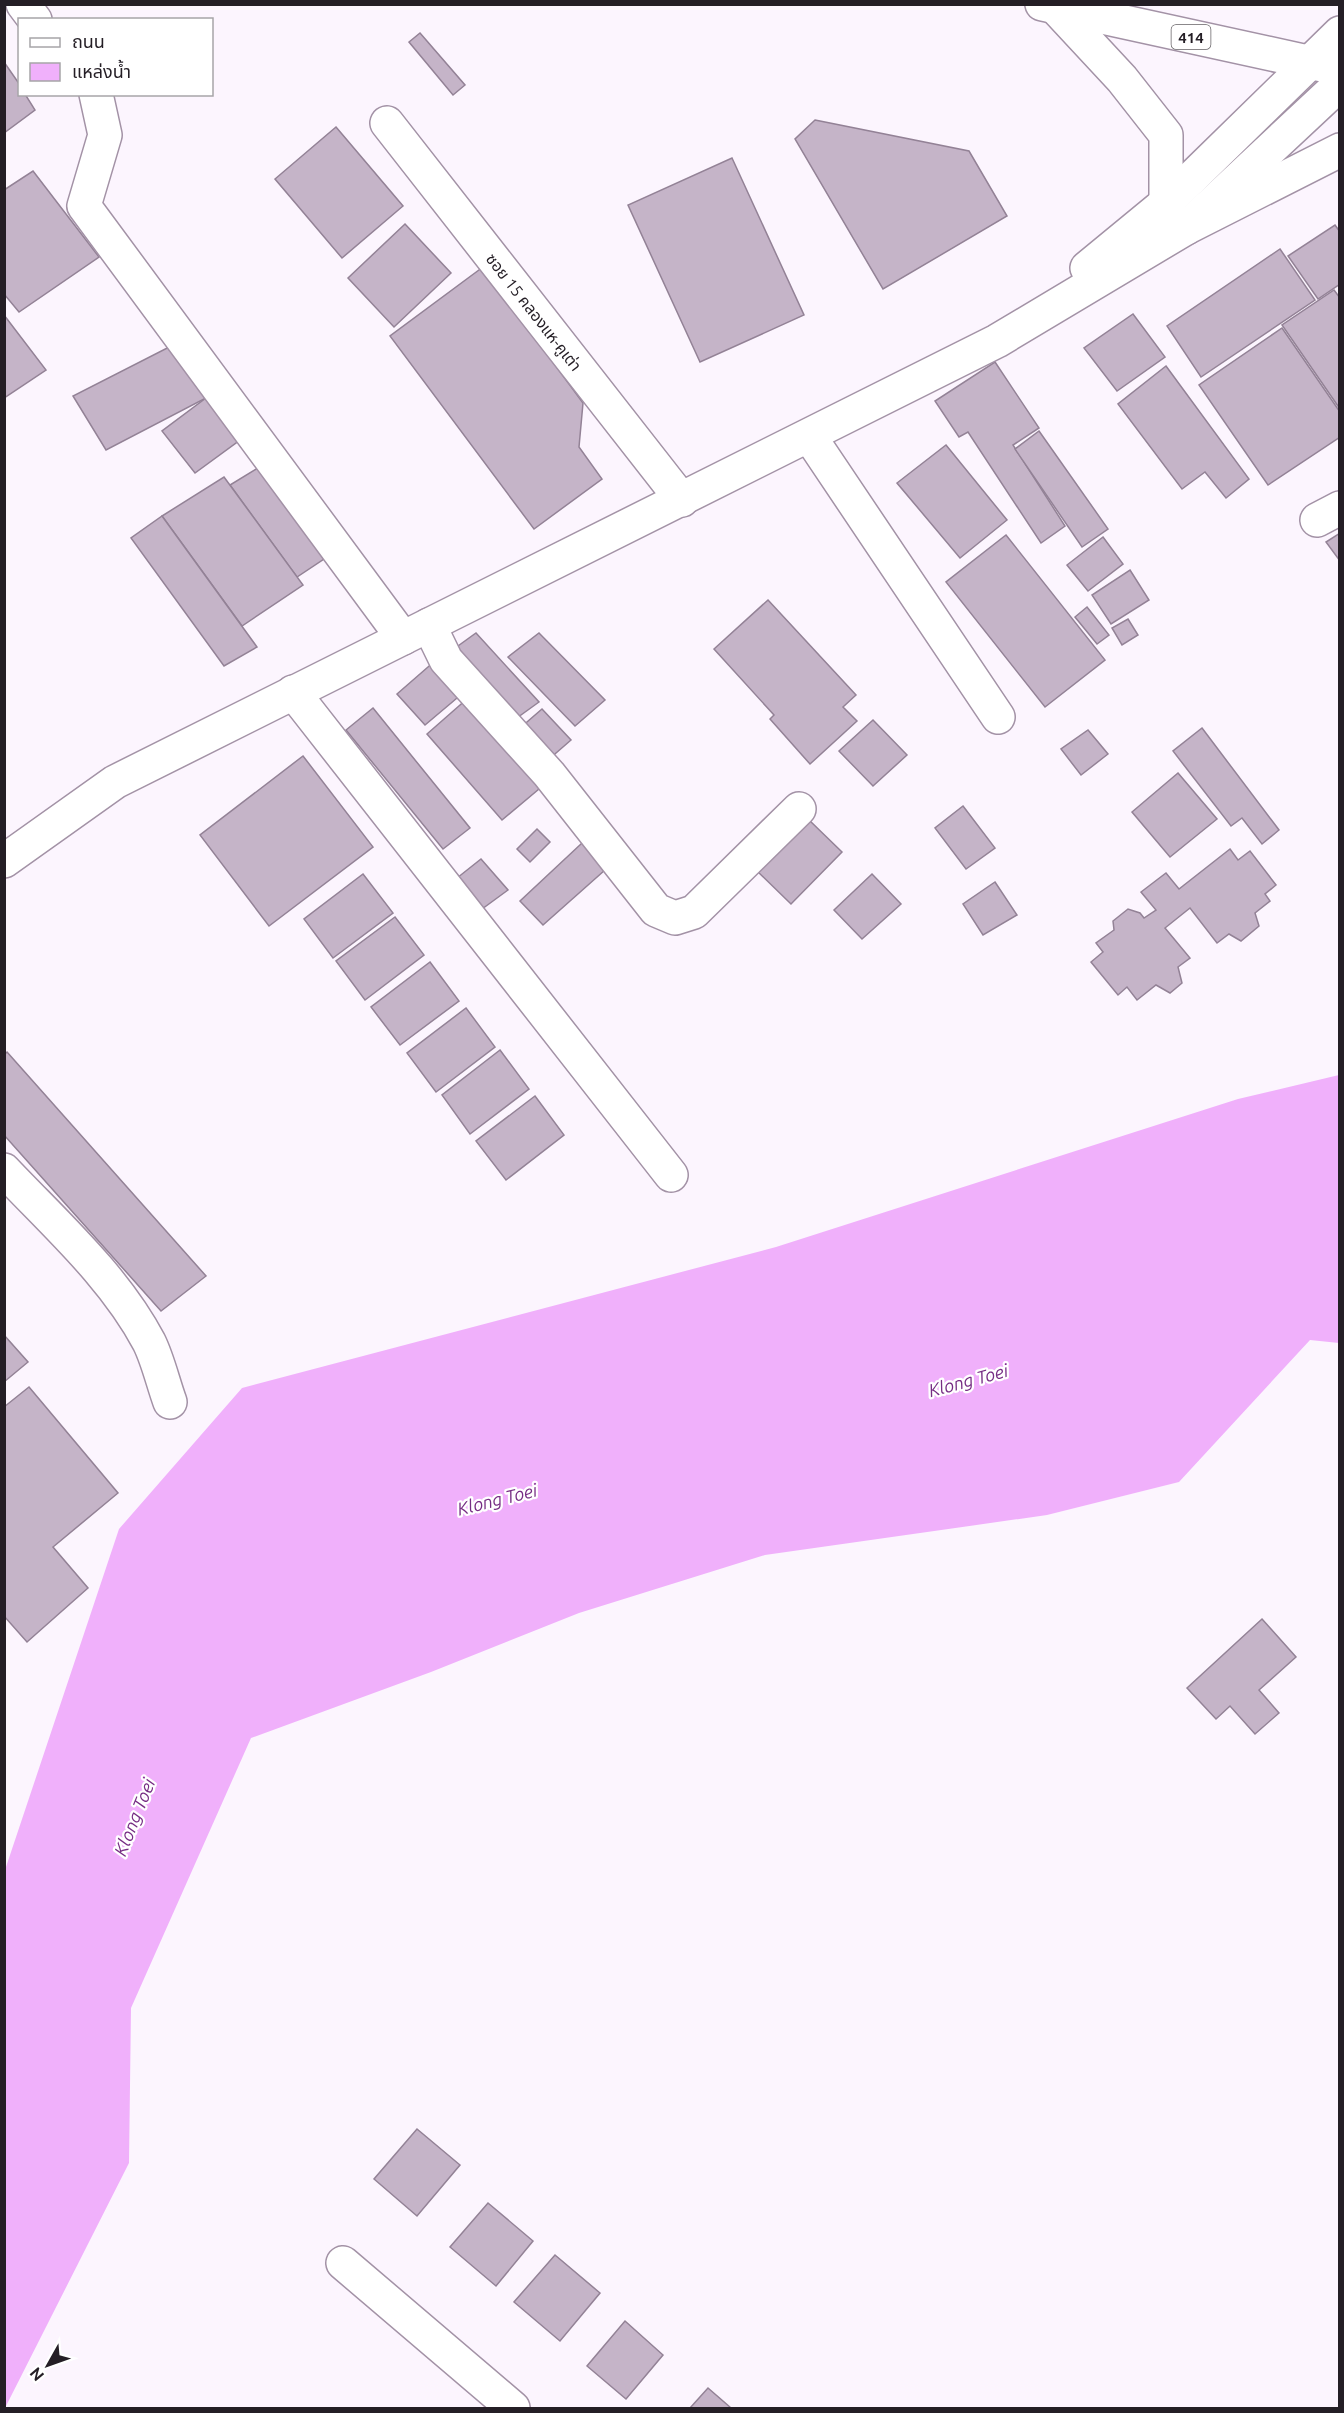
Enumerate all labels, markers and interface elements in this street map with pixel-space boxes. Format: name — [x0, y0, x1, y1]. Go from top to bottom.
legend — [18, 18, 213, 96]
road number: 414 — [1172, 25, 1210, 49]
text: ถนน — [72, 31, 105, 51]
text: แหล่งน้ำ — [72, 59, 131, 81]
street label: ซอย 15 คลองแห-คูเต่า — [482, 250, 585, 375]
water label: Klong Toei — [926, 1360, 1010, 1400]
water label: Klong Toei — [455, 1479, 540, 1519]
water label: Klong Toei — [109, 1775, 159, 1859]
north arrow — [18, 2335, 78, 2395]
text: N — [26, 2364, 47, 2385]

